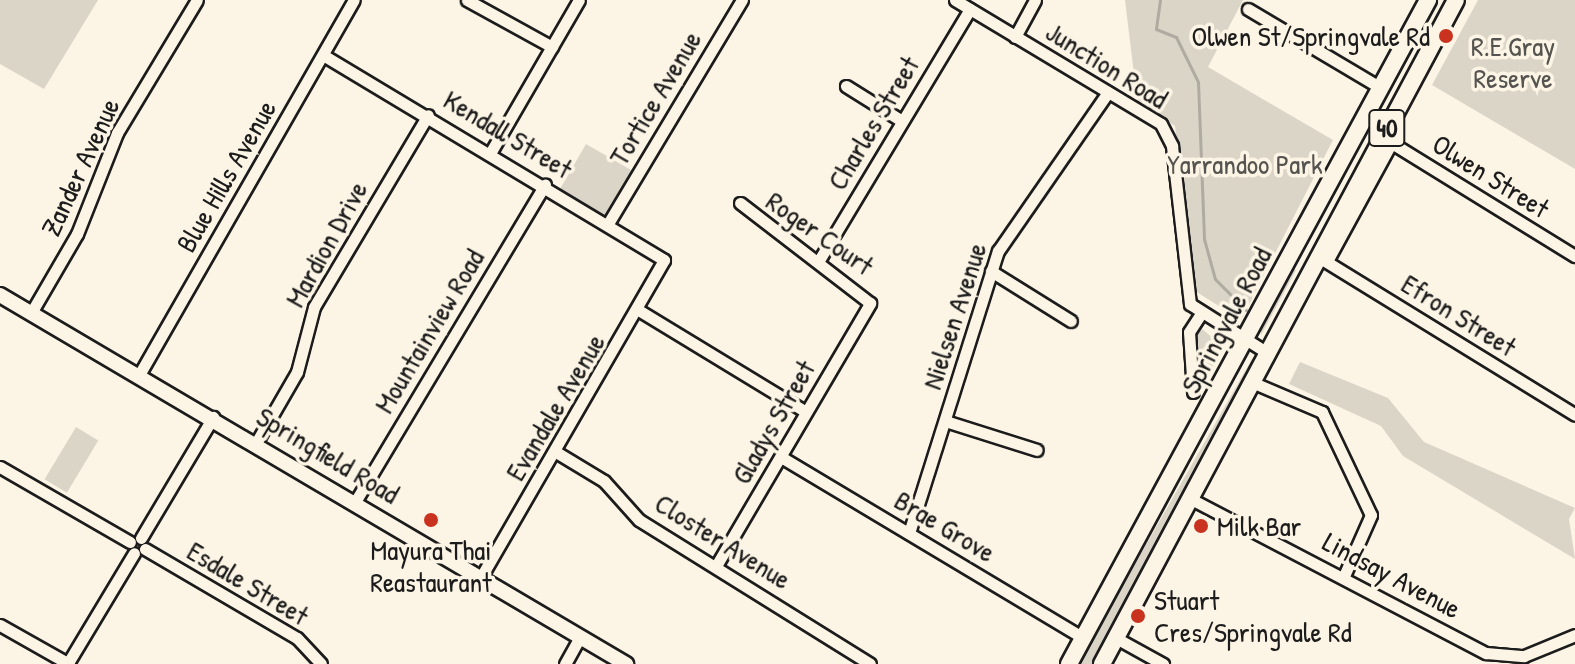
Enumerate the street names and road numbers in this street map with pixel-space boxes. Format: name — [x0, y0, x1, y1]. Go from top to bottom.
street label: Junction Road — [1040, 14, 1174, 116]
street label: Tortice Avenue — [602, 25, 708, 171]
street label: Charles Street — [820, 50, 926, 196]
street label: Kendall Street — [438, 83, 578, 185]
street label: Zander Avenue — [33, 93, 127, 241]
street label: Blue Hills Avenue — [169, 94, 283, 258]
road number: 40 — [1367, 106, 1407, 150]
street label: Olwen Street — [1426, 127, 1556, 225]
street label: Mardion Drive — [278, 175, 374, 313]
street label: Roger Court — [760, 184, 880, 282]
street label: Nielsen Avenue — [915, 239, 993, 393]
street label: Springvale Road — [1174, 241, 1278, 399]
street label: Mountainview Road — [367, 243, 491, 419]
street label: Efron Street — [1395, 267, 1523, 363]
street label: Evandale Avenue — [498, 328, 612, 486]
street label: Gladys Street — [724, 354, 822, 490]
street label: Springfield Road — [251, 399, 405, 511]
street label: Brae Grove — [889, 483, 1001, 569]
street label: Closter Avenue — [649, 486, 797, 596]
street label: Lindsay Avenue — [1317, 525, 1467, 625]
street label: Esdale Street — [181, 534, 315, 632]

